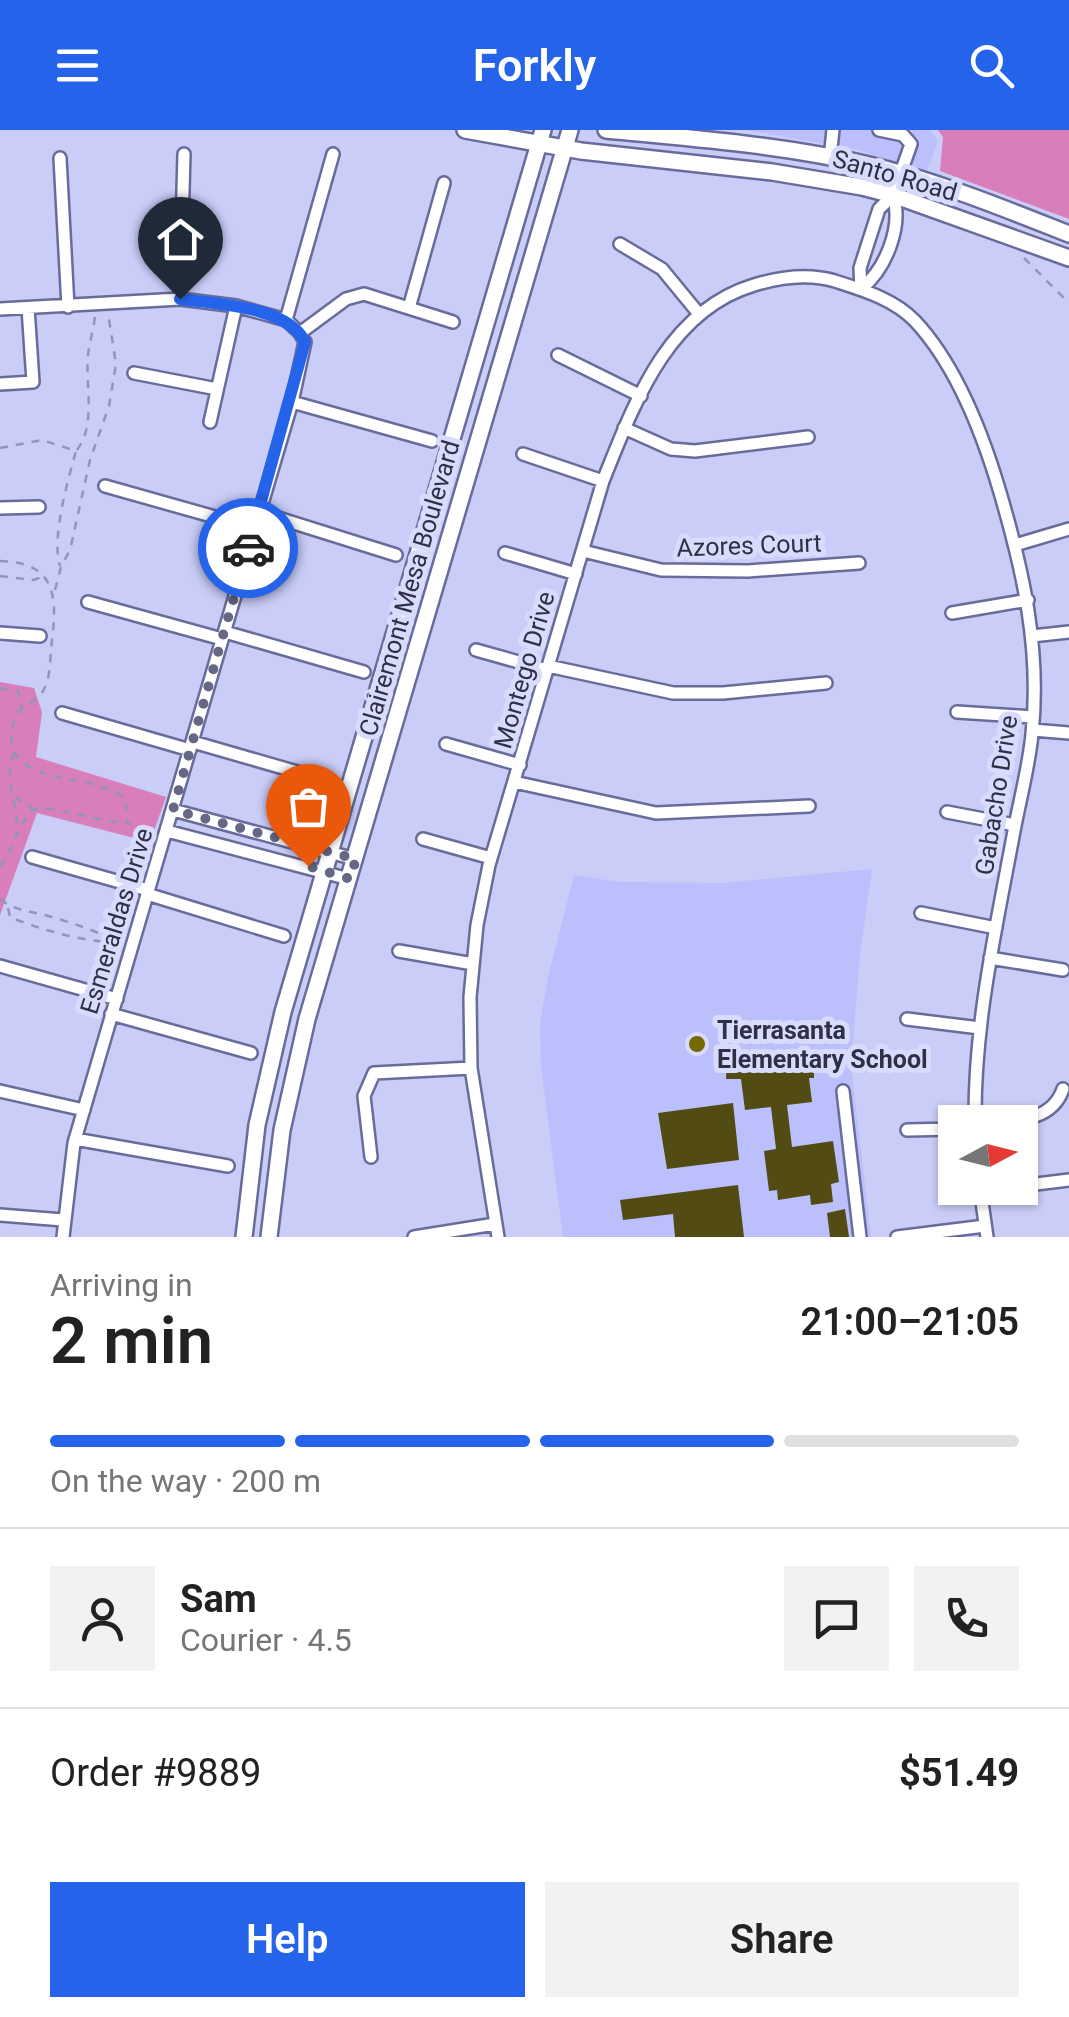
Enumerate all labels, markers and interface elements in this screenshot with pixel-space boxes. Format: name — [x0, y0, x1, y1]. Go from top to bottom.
icon: menu — [50, 38, 105, 93]
icon: search — [964, 38, 1019, 93]
text: Forkly — [473, 39, 596, 92]
street label: Santo Road — [829, 144, 960, 207]
pin — [138, 197, 223, 300]
icon: home — [153, 212, 208, 267]
street label: Clairemont Mesa Boulevard — [353, 437, 466, 739]
courier — [198, 498, 298, 598]
icon: car — [221, 521, 276, 576]
street label: Azores Court — [676, 528, 822, 563]
street label: Montego Drive — [488, 588, 561, 752]
street label: Gabacho Drive — [970, 713, 1023, 877]
pin — [266, 764, 351, 867]
icon: bag — [281, 779, 336, 834]
street label: Esmeraldas Drive — [74, 825, 159, 1018]
place label: Tierrasanta Elementary School — [717, 1016, 928, 1074]
marker: Tierrasanta Elementary School — [686, 1033, 708, 1055]
north arrow — [938, 1105, 1038, 1205]
map controls — [938, 1105, 1038, 1205]
text: Arriving in — [50, 1266, 193, 1304]
text: 21:00–21:05 — [800, 1300, 1019, 1344]
text: 2 min — [50, 1303, 213, 1379]
text: On the way · 200 m — [50, 1462, 321, 1500]
button: person — [50, 1566, 155, 1671]
button: chat — [784, 1566, 889, 1671]
button: phone — [914, 1566, 1019, 1671]
text: Sam — [180, 1577, 257, 1621]
text: Courier · 4.5 — [180, 1621, 352, 1659]
text: Order #9889 — [50, 1751, 261, 1795]
text: $51.49 — [899, 1751, 1019, 1795]
button: Help — [50, 1882, 525, 1997]
button: Share — [545, 1882, 1019, 1997]

